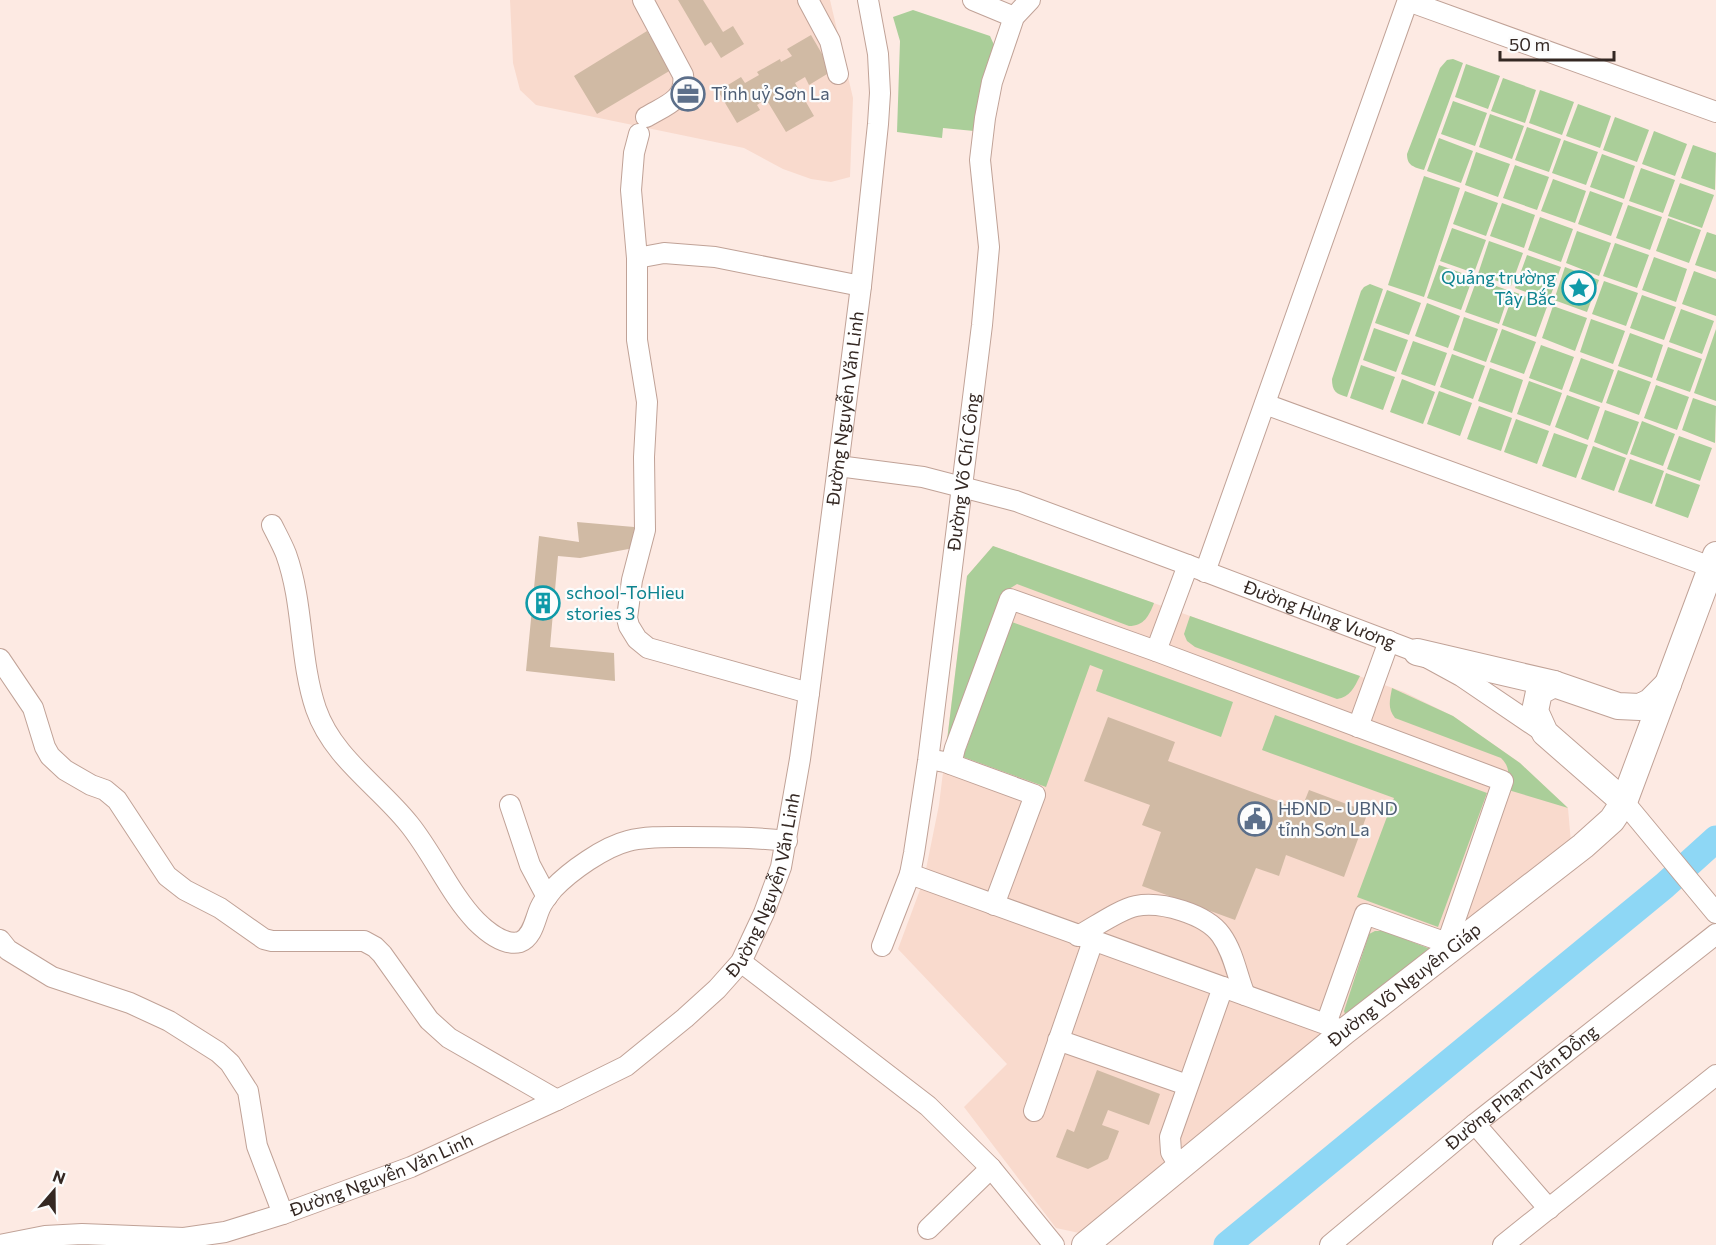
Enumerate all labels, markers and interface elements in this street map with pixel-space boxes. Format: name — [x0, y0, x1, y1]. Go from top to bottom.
scale bar — [1500, 24, 1614, 62]
text: 50 m — [1509, 33, 1550, 55]
office icon: Tỉnh uỷ Sơn La — [670, 76, 706, 112]
place label: Tỉnh uỷ Sơn La — [711, 82, 830, 104]
place label: Quảng trường Tây Bắc — [1441, 266, 1556, 309]
place icon: Quảng trường Tây Bắc — [1561, 270, 1597, 306]
street label: Đường Nguyễn Văn Linh — [821, 310, 868, 507]
street label: Đường Võ Chí Công — [942, 391, 984, 553]
street label: Đường Hùng Vương — [1240, 575, 1399, 653]
place label: school-ToHieu stories 3 — [566, 581, 685, 624]
building icon: school-ToHieu stories 3 — [525, 585, 561, 621]
street label: Đường Nguyễn Văn Linh — [720, 791, 804, 982]
place label: HĐND - UBND tỉnh Sơn La — [1278, 797, 1398, 840]
public building icon: HĐND - UBND tỉnh Sơn La — [1237, 801, 1273, 837]
street label: Đường Võ Nguyên Giáp — [1322, 918, 1485, 1051]
street label: Đường Phạm Văn Đồng — [1440, 1019, 1602, 1155]
street label: Đường Nguyễn Văn Linh — [286, 1128, 476, 1221]
north arrow — [24, 1161, 84, 1221]
text: N — [50, 1165, 68, 1187]

